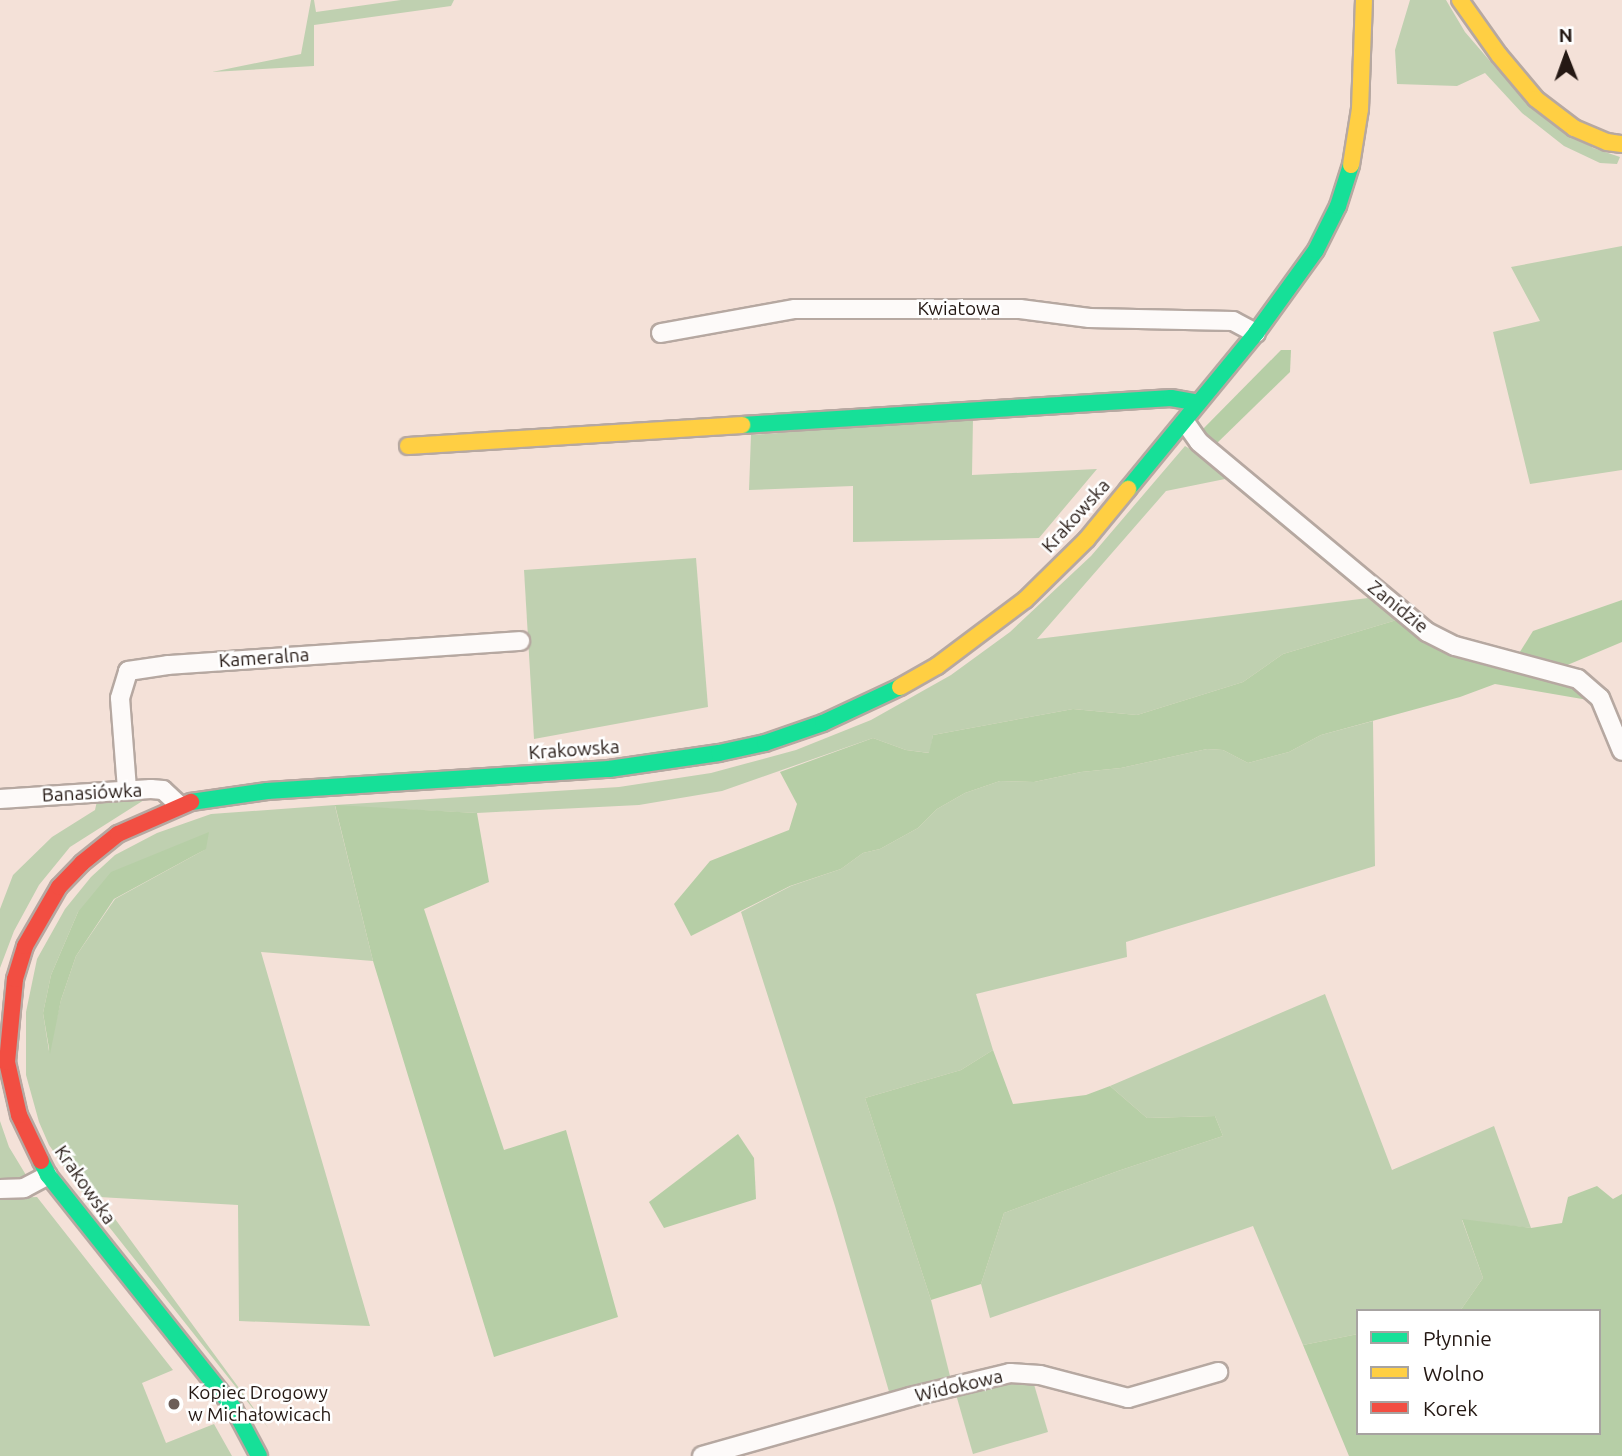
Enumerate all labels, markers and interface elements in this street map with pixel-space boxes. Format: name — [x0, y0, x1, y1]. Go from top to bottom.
north arrow — [1531, 21, 1601, 91]
text: N — [1558, 24, 1573, 46]
street label: Kwiatowa — [918, 298, 1000, 320]
street label: Krakowska — [1037, 474, 1115, 558]
street label: Zanidzie — [1363, 576, 1433, 638]
street label: Kameralna — [218, 643, 310, 673]
street label: Krakowska — [528, 735, 620, 765]
street label: Banasiówka — [41, 779, 143, 807]
street label: Krakowska — [50, 1141, 120, 1229]
legend — [1356, 1309, 1601, 1435]
text: Płynnie — [1423, 1326, 1492, 1350]
text: Wolno — [1423, 1361, 1484, 1385]
street label: Widokowa — [913, 1365, 1005, 1407]
place label: Kopiec Drogowy w Michałowicach — [188, 1382, 331, 1426]
marker: Kopiec Drogowy w Michałowicach — [166, 1396, 182, 1412]
text: Korek — [1423, 1396, 1478, 1420]

